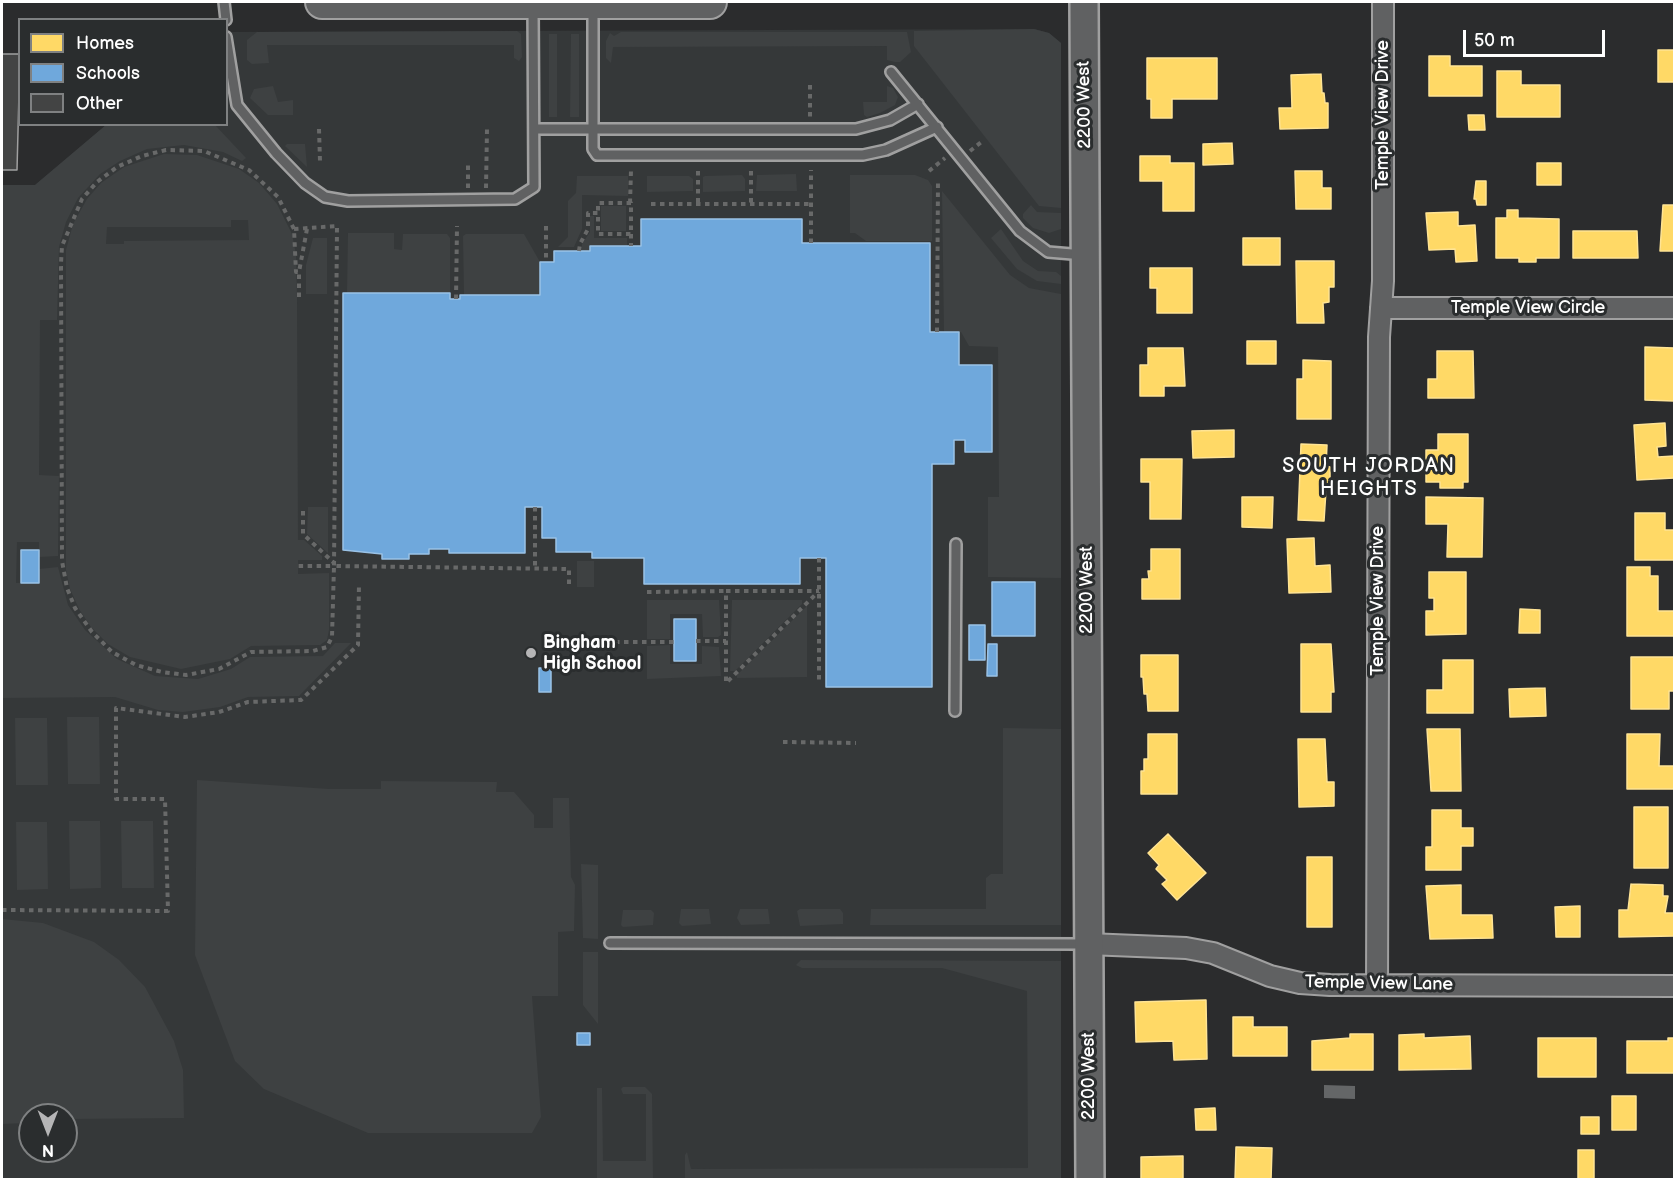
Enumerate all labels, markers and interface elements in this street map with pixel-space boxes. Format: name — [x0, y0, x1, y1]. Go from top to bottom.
legend — [18, 18, 228, 126]
scale bar — [1466, 18, 1608, 56]
text: 50 m — [1474, 30, 1515, 51]
text: Homes — [76, 33, 134, 54]
street label: Temple View Drive — [1372, 40, 1394, 190]
street label: 2200 West — [1073, 61, 1097, 149]
text: Schools — [76, 63, 140, 84]
text: Other — [76, 93, 122, 114]
street label: Temple View Circle — [1451, 297, 1605, 319]
district label: SOUTH JORDAN HEIGHTS — [1282, 455, 1456, 502]
street label: Temple View Drive — [1367, 526, 1389, 676]
street label: 2200 West — [1076, 546, 1098, 634]
place label: Bingham High School — [543, 632, 641, 674]
marker: Bingham High School — [524, 646, 538, 660]
street label: Temple View Lane — [1305, 972, 1453, 996]
street label: 2200 West — [1078, 1032, 1100, 1120]
north arrow — [18, 1103, 78, 1163]
text: N — [42, 1140, 54, 1159]

